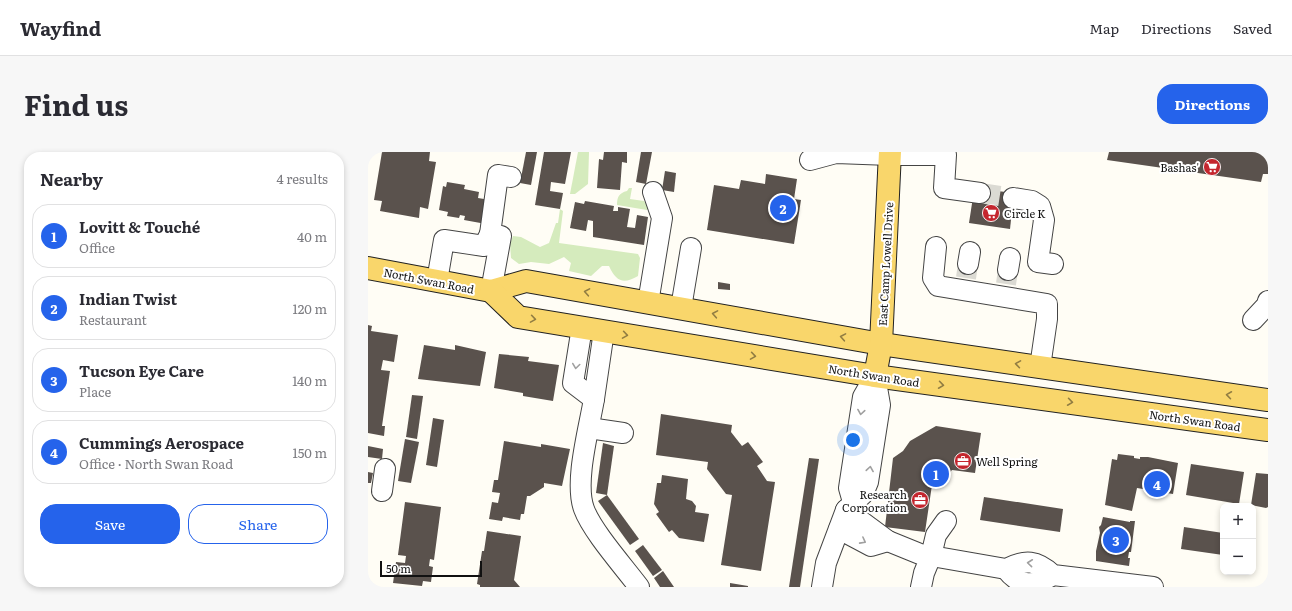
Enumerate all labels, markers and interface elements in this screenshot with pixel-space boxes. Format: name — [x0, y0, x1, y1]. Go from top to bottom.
text: Wayfind — [20, 14, 101, 42]
text: Map — [1089, 18, 1119, 38]
text: Directions — [1141, 18, 1211, 38]
text: Saved — [1233, 18, 1272, 38]
text: Find us — [24, 83, 128, 125]
button: Directions — [1157, 84, 1268, 124]
supermarket icon: Bashas' — [1202, 157, 1222, 177]
place label: Bashas' — [1160, 159, 1199, 175]
text: Nearby — [40, 166, 103, 191]
text: 4 results — [277, 169, 328, 188]
pin: 2 — [770, 193, 796, 223]
street label: East Camp Lowell Drive — [874, 201, 896, 326]
supermarket icon: Circle K — [981, 203, 1001, 223]
place label: Circle K — [1004, 205, 1046, 221]
text: Lovitt & Touché — [79, 215, 200, 238]
text: 1 — [51, 227, 57, 246]
text: 40 m — [297, 227, 327, 246]
text: Office — [79, 238, 115, 257]
street label: North Swan Road — [382, 263, 476, 297]
text: Indian Twist — [79, 287, 177, 310]
one-way arrow — [584, 288, 590, 297]
text: 2 — [51, 299, 57, 318]
text: 120 m — [292, 299, 327, 318]
text: Restaurant — [79, 310, 147, 329]
one-way arrow — [712, 310, 718, 319]
one-way arrow — [530, 314, 536, 323]
one-way arrow — [622, 330, 628, 338]
one-way arrow — [840, 333, 846, 342]
one-way arrow — [750, 351, 756, 360]
text: Tucson Eye Care — [79, 359, 204, 382]
street label: North Swan Road — [827, 360, 921, 390]
one-way arrow — [1015, 360, 1021, 369]
one-way arrow — [572, 363, 581, 369]
text: 3 — [50, 371, 58, 390]
text: 140 m — [292, 371, 327, 390]
one-way arrow — [938, 380, 944, 389]
text: Place — [79, 382, 111, 401]
one-way arrow — [1226, 391, 1232, 400]
one-way arrow — [1067, 398, 1073, 407]
street label: North Swan Road — [1148, 406, 1242, 434]
one-way arrow — [857, 409, 866, 415]
your location — [843, 430, 863, 450]
text: Cummings Aerospace — [79, 431, 244, 454]
text: 4 — [50, 443, 58, 462]
text: 150 m — [292, 443, 327, 462]
office icon: Well Spring — [953, 451, 973, 471]
place label: Well Spring — [976, 453, 1039, 469]
text: Office · North Swan Road — [79, 454, 233, 473]
pin: 1 — [923, 459, 949, 489]
one-way arrow — [865, 466, 874, 472]
pin: 4 — [1144, 469, 1170, 499]
place label: Research Corporation — [842, 486, 907, 515]
office icon: Research Corporation — [910, 490, 930, 510]
map controls — [1220, 503, 1256, 575]
button: + — [1220, 503, 1256, 539]
button: Save — [40, 504, 180, 544]
button: Share — [188, 504, 328, 544]
pin: 3 — [1103, 525, 1129, 555]
one-way arrow — [858, 537, 866, 544]
button: − — [1220, 539, 1256, 575]
scale bar — [380, 559, 482, 578]
one-way arrow — [1027, 559, 1034, 568]
text: 50 m — [386, 560, 411, 576]

